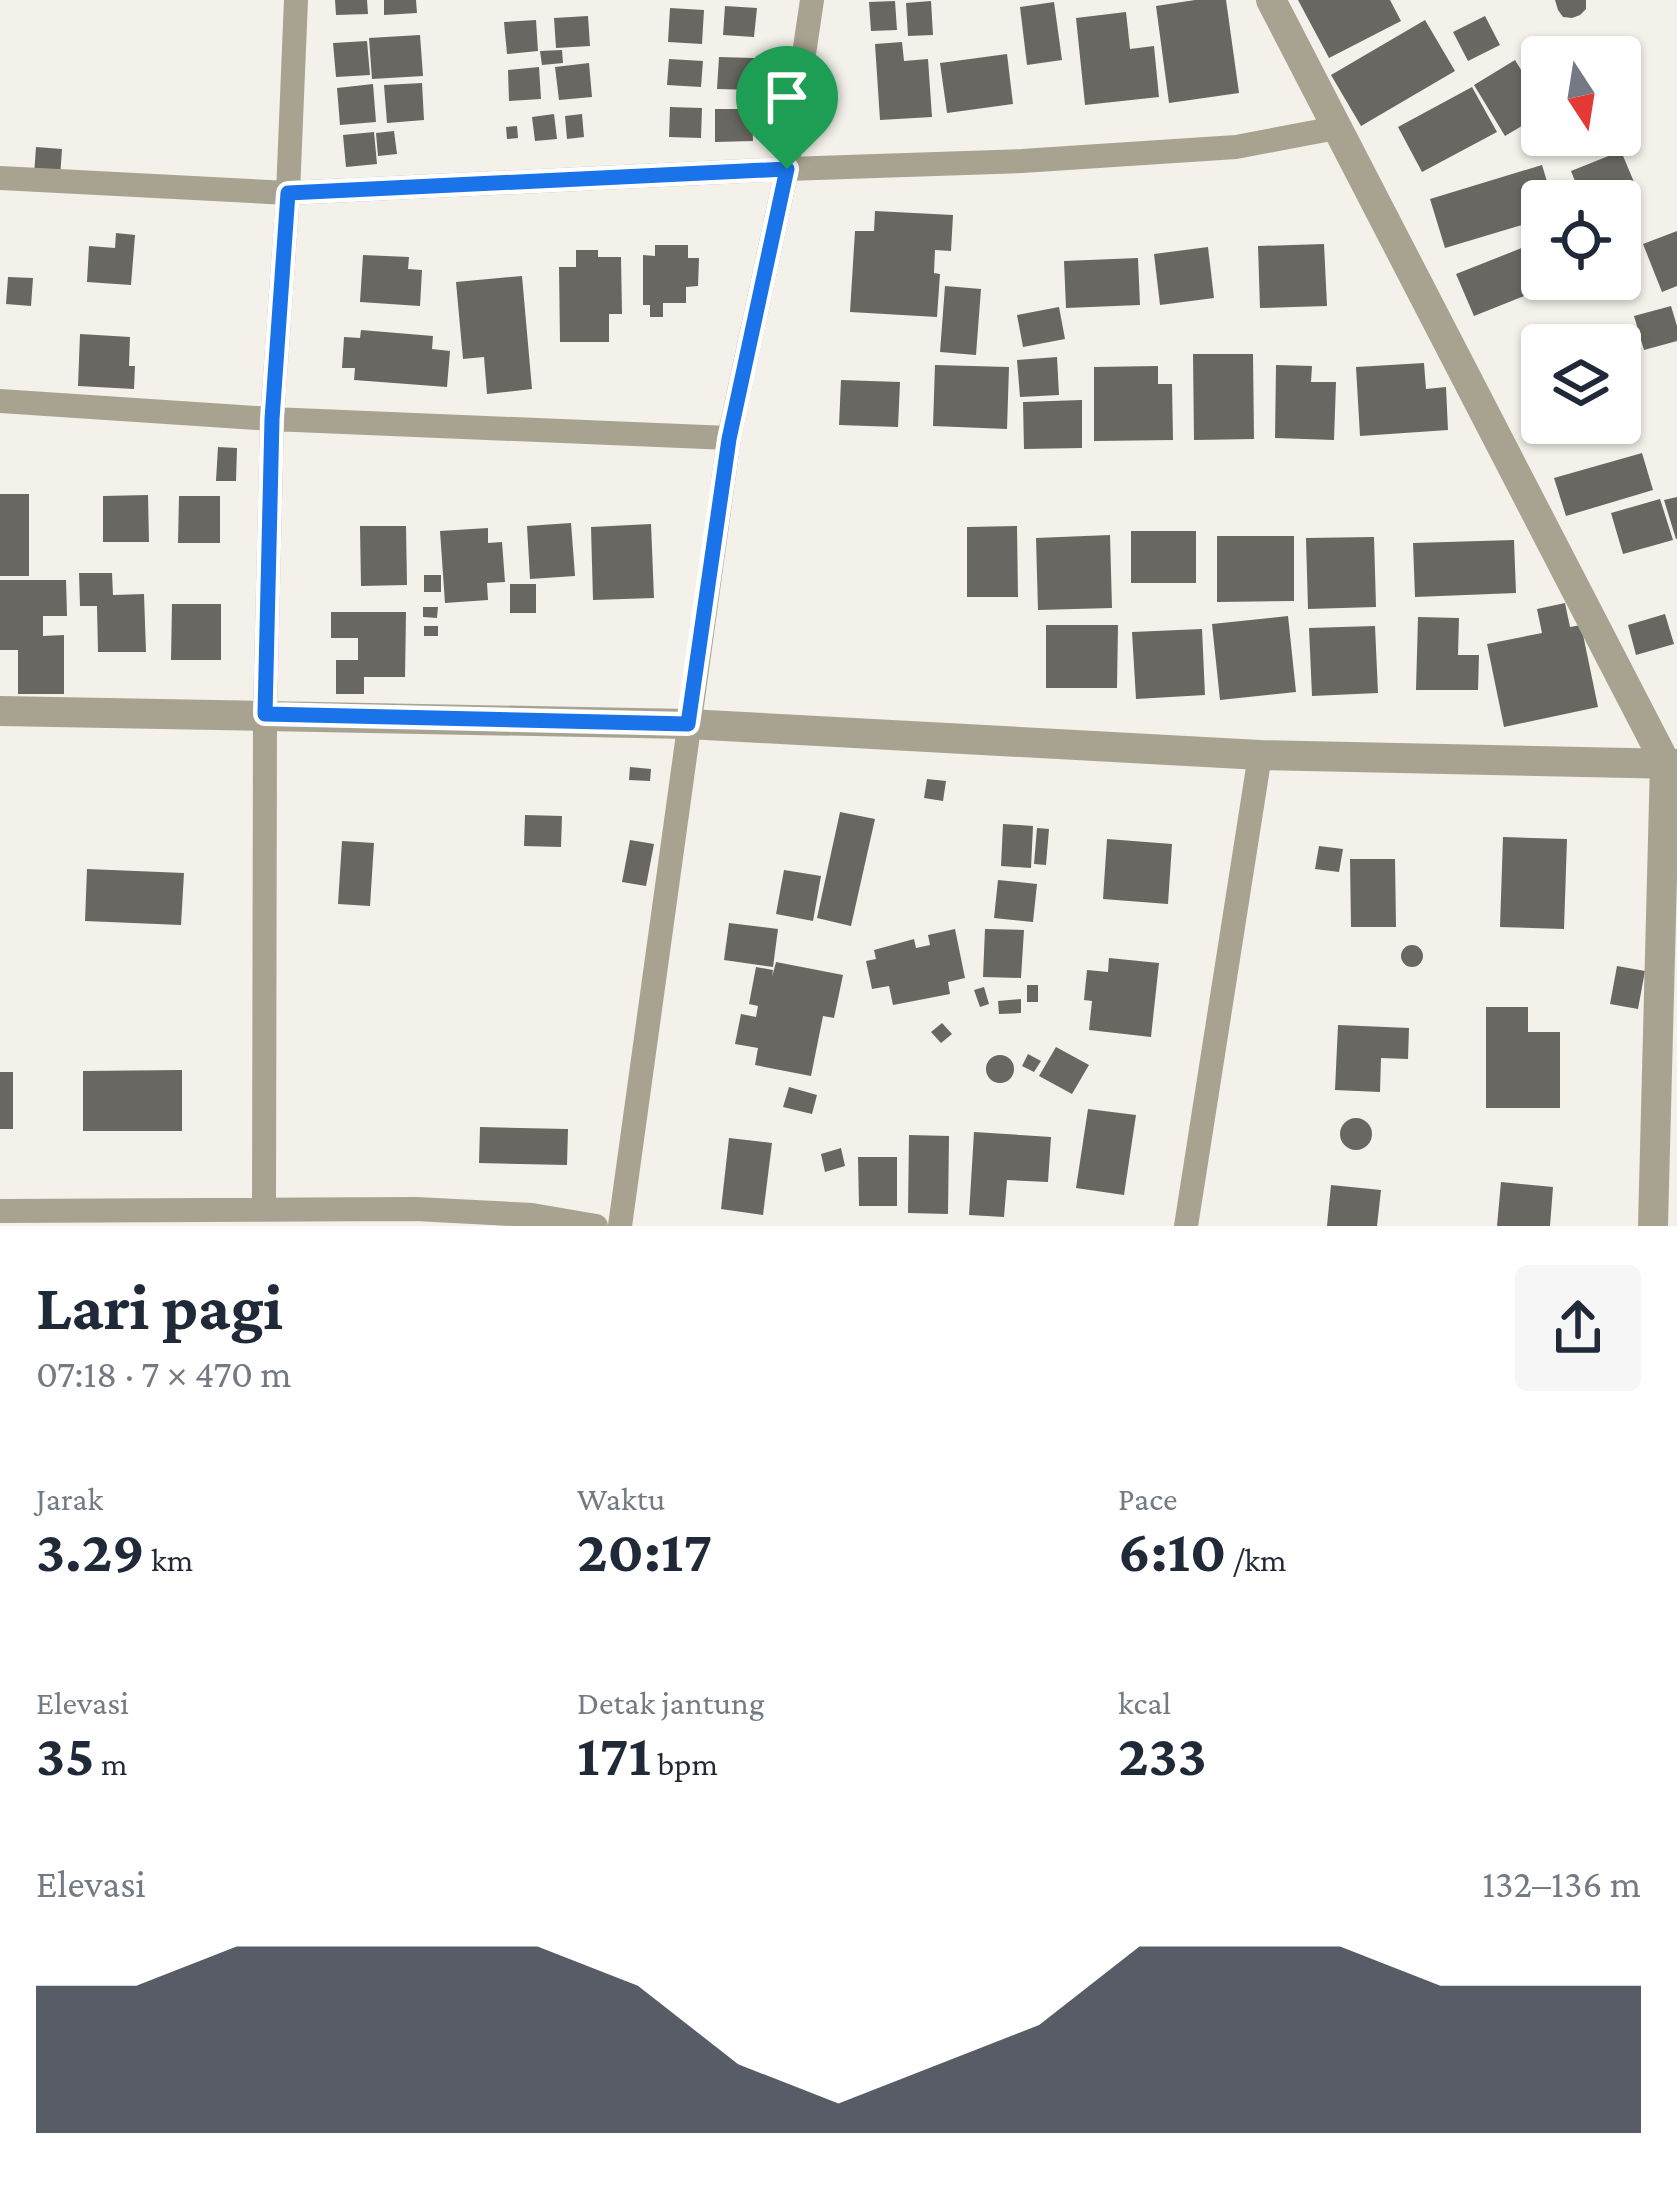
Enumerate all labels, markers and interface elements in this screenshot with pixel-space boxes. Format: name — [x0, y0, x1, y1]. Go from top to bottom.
north arrow — [1521, 36, 1641, 156]
map controls — [1521, 36, 1641, 444]
pin — [736, 46, 838, 169]
icon: arrive — [754, 64, 820, 130]
button: locate — [1521, 180, 1641, 300]
button: layers — [1521, 324, 1641, 444]
button: share — [1515, 1265, 1641, 1391]
text: Lari pagi — [36, 1270, 283, 1343]
text: 07:18 · 7 × 470 m — [36, 1352, 292, 1395]
text: Jarak — [36, 1480, 103, 1517]
text: Waktu — [577, 1480, 665, 1517]
text: Pace — [1118, 1480, 1177, 1517]
text: 3.29 — [36, 1517, 145, 1584]
text: 20:17 — [577, 1517, 712, 1584]
text: 6:10 — [1118, 1517, 1226, 1584]
text: km — [145, 1541, 193, 1578]
text: /km — [1226, 1541, 1287, 1578]
text: Elevasi — [36, 1684, 129, 1721]
text: Detak jantung — [577, 1684, 765, 1721]
text: kcal — [1118, 1684, 1171, 1721]
text: 35 — [36, 1721, 95, 1788]
text: 171 — [577, 1721, 651, 1788]
text: 233 — [1118, 1721, 1207, 1788]
text: m — [95, 1745, 127, 1782]
text: bpm — [651, 1745, 718, 1782]
text: Elevasi — [36, 1862, 146, 1905]
text: 132–136 m — [1482, 1862, 1641, 1905]

